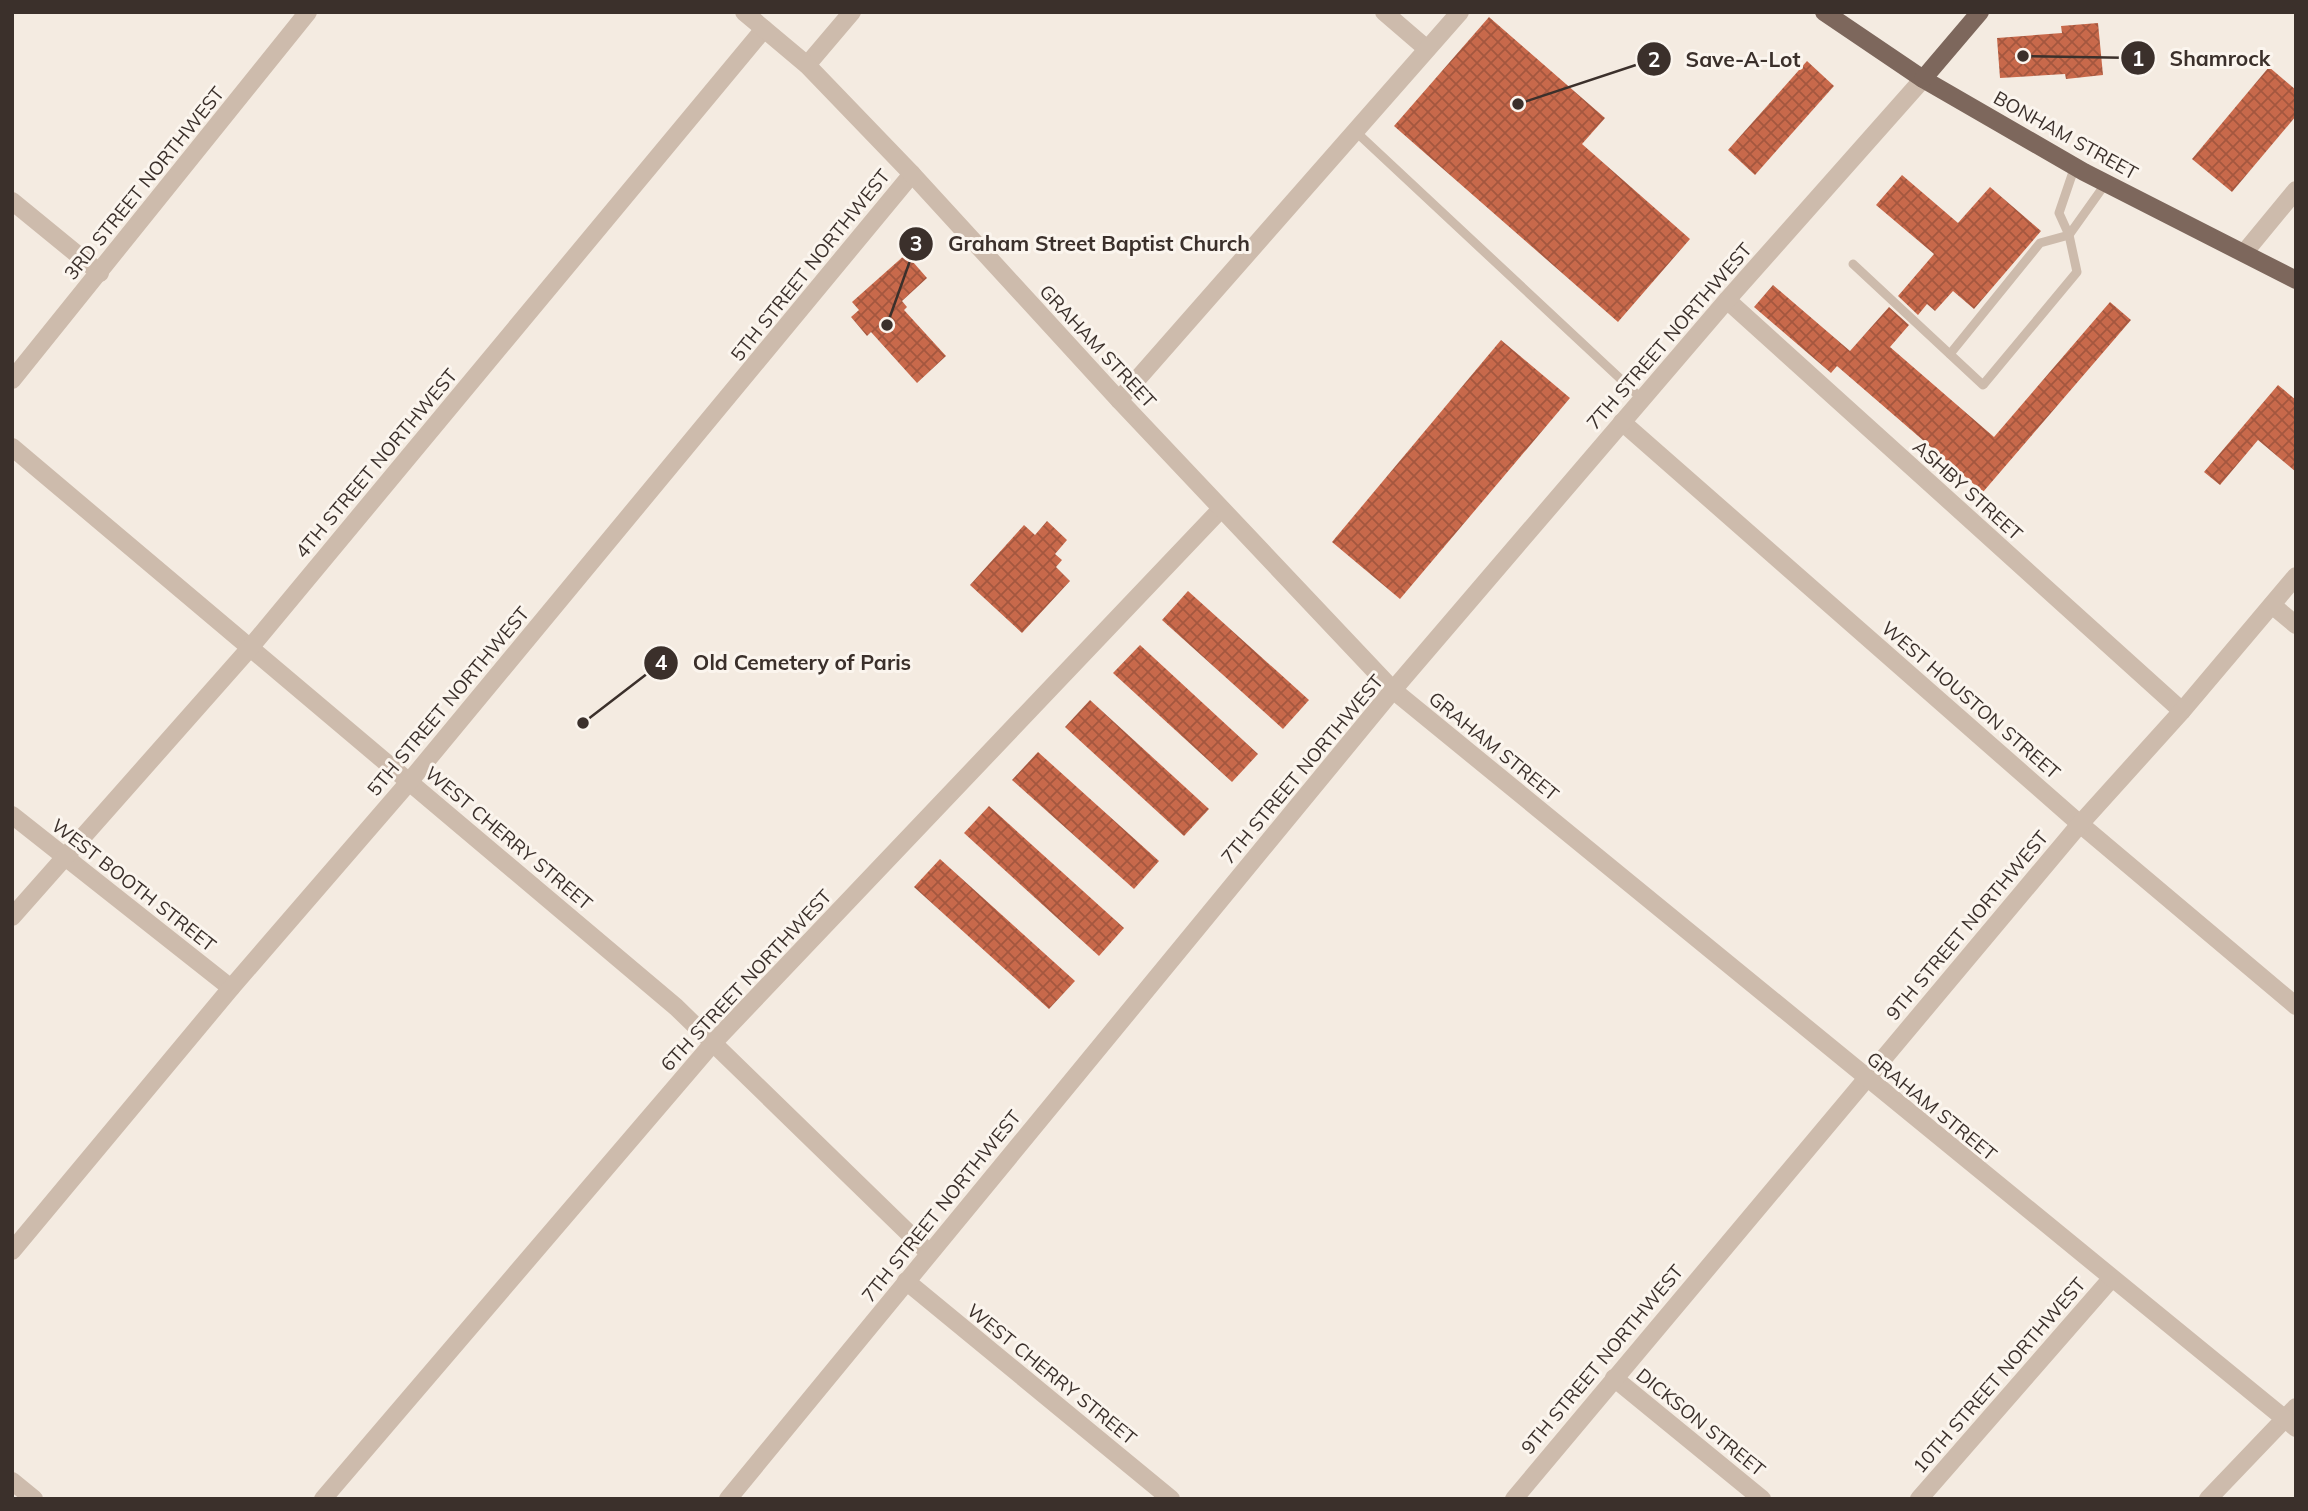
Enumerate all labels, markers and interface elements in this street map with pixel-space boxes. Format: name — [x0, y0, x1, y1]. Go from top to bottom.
callout: Shamrock — [2120, 37, 2284, 79]
callout: Save-A-Lot — [1636, 38, 1814, 80]
text: 1 — [2132, 45, 2144, 71]
text: Shamrock — [2170, 45, 2271, 71]
text: 2 — [1648, 46, 1660, 72]
text: Save-A-Lot — [1686, 46, 1800, 72]
street label: 3RD STREET NORTHWEST — [59, 81, 230, 284]
street label: BONHAM STREET — [1990, 85, 2143, 185]
street label: 5TH STREET NORTHWEST — [725, 164, 895, 366]
callout: Graham Street Baptist Church — [899, 223, 1264, 265]
text: 3 — [910, 230, 922, 256]
text: Graham Street Baptist Church — [948, 230, 1250, 256]
street label: 7TH STREET NORTHWEST — [1581, 237, 1757, 434]
street label: GRAHAM STREET — [1035, 279, 1162, 413]
street label: 4TH STREET NORTHWEST — [290, 363, 463, 563]
street label: ASHBY STREET — [1908, 435, 2028, 546]
street label: 5TH STREET NORTHWEST — [362, 601, 535, 801]
street label: WEST HOUSTON STREET — [1877, 616, 2066, 785]
callout: Old Cemetery of Paris — [643, 642, 925, 684]
text: 4 — [655, 649, 668, 675]
text: Old Cemetery of Paris — [693, 649, 911, 675]
street label: 7TH STREET NORTHWEST — [1216, 669, 1389, 869]
street label: GRAHAM STREET — [1424, 686, 1564, 806]
street label: WEST CHERRY STREET — [420, 761, 598, 915]
street label: WEST BOOTH STREET — [47, 813, 221, 957]
street label: 9TH STREET NORTHWEST — [1881, 825, 2054, 1025]
street label: 6TH STREET NORTHWEST — [655, 884, 837, 1076]
street label: GRAHAM STREET — [1862, 1046, 2002, 1166]
street label: 7TH STREET NORTHWEST — [856, 1105, 1026, 1307]
street label: 9TH STREET NORTHWEST — [1516, 1259, 1689, 1459]
street label: 10TH STREET NORTHWEST — [1908, 1272, 2091, 1478]
street label: WEST CHERRY STREET — [962, 1298, 1142, 1450]
street label: DICKSON STREET — [1632, 1363, 1771, 1482]

